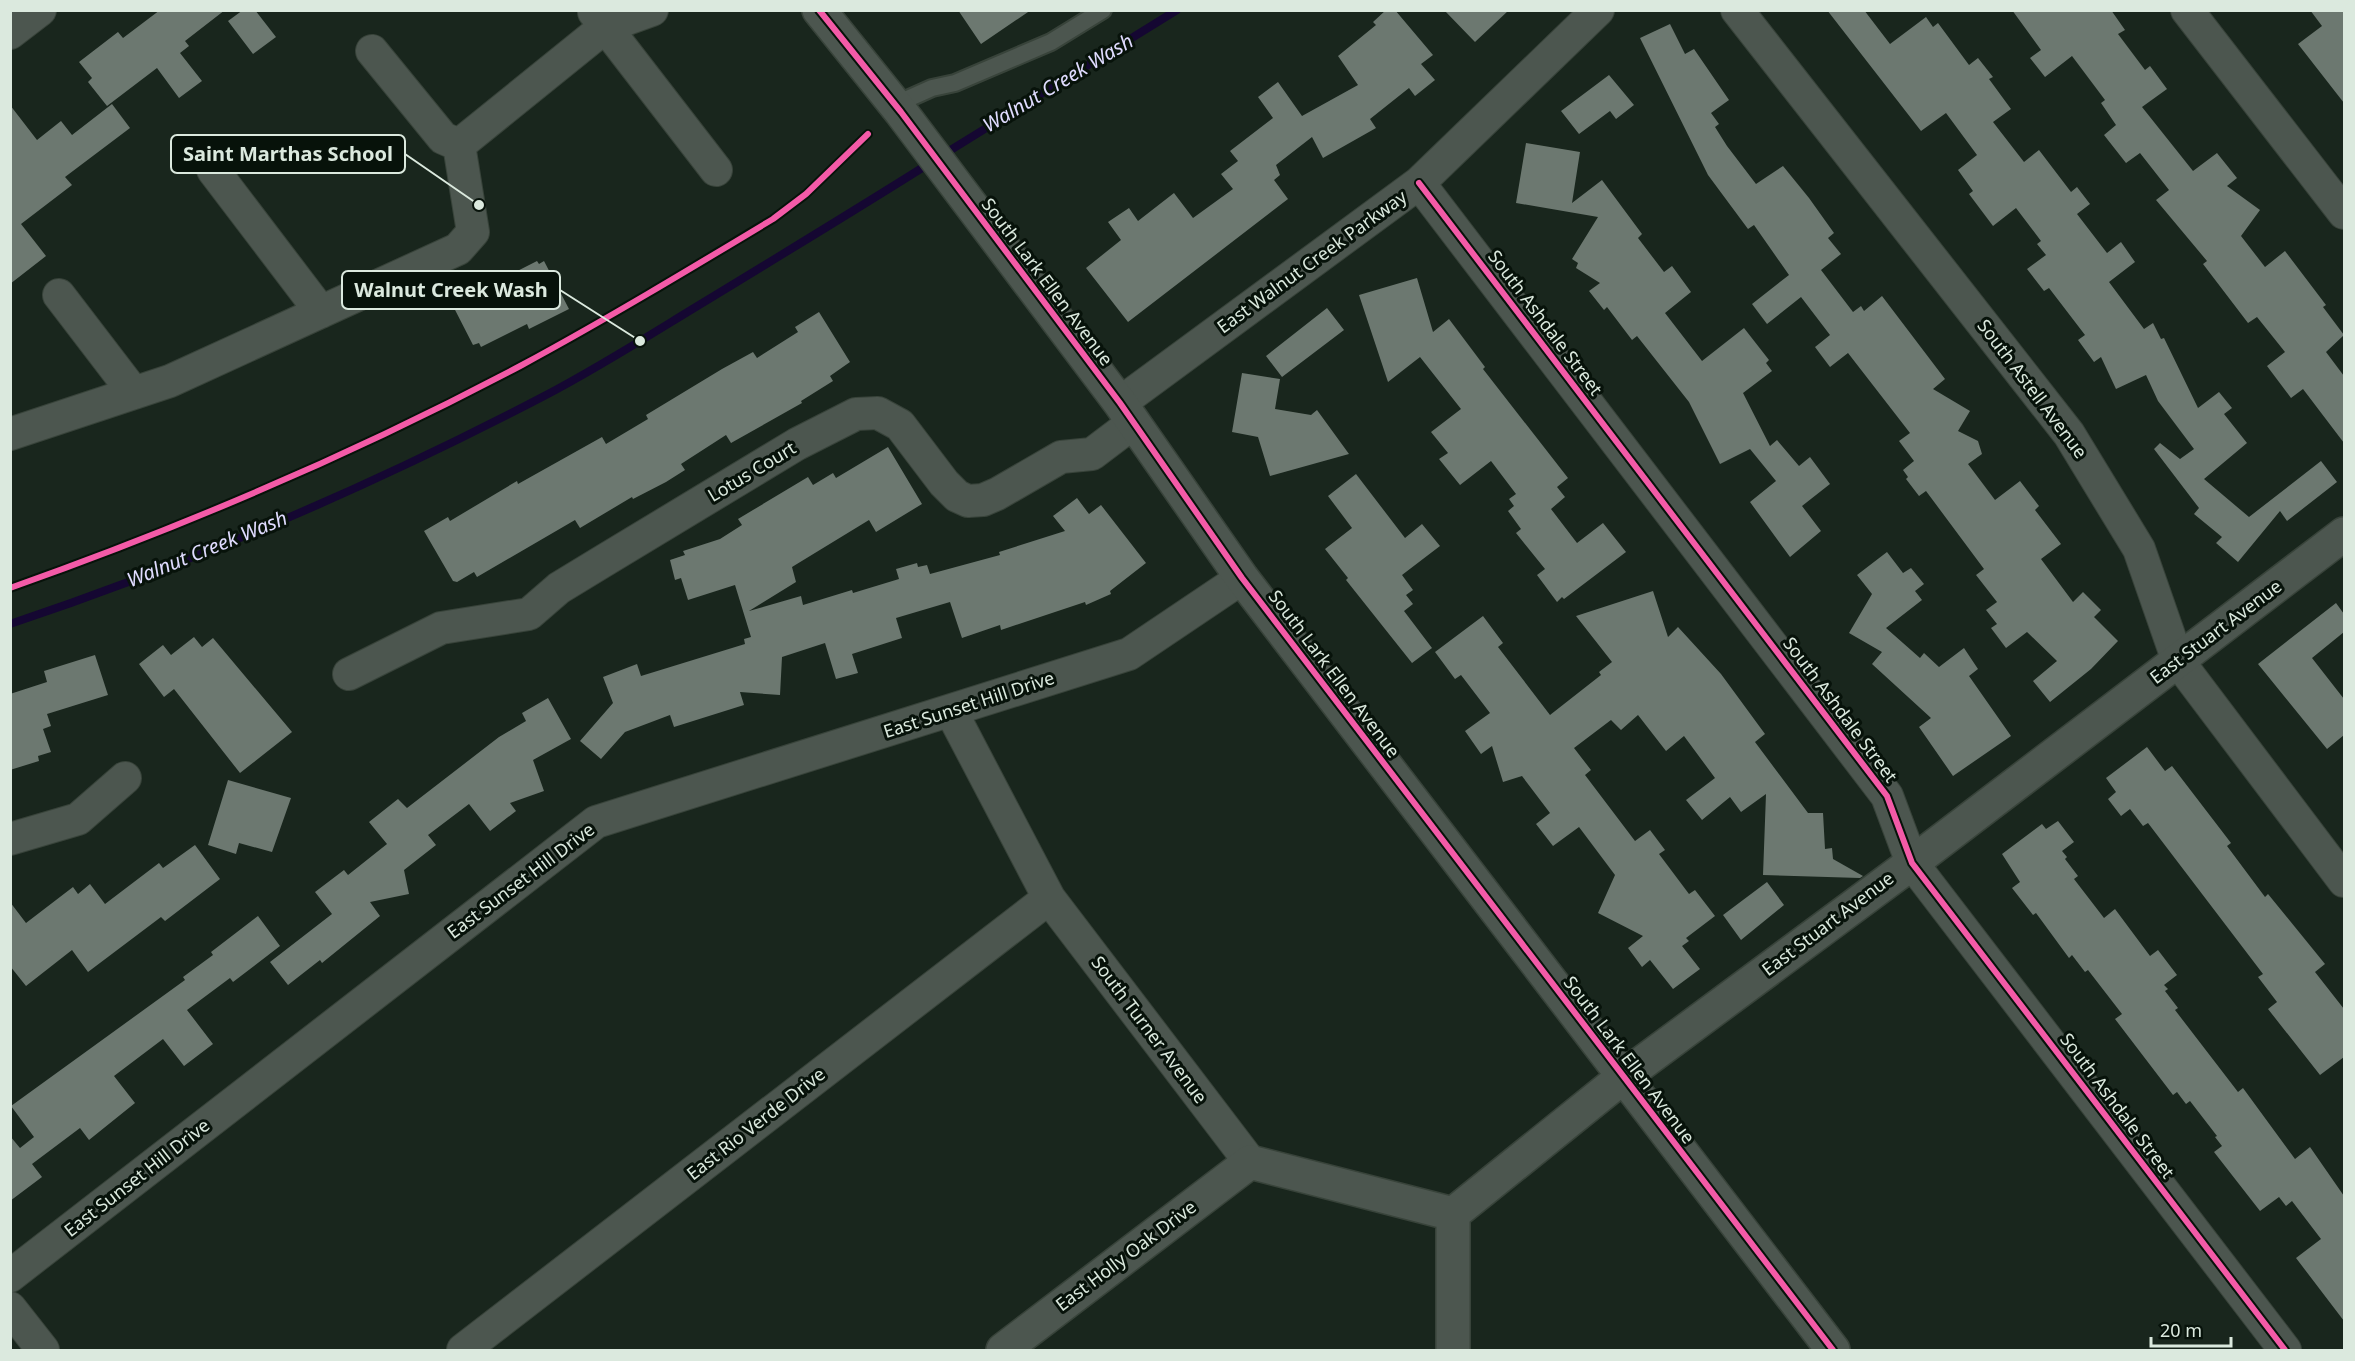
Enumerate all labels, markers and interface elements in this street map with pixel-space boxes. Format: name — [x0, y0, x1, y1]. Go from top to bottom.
water label: Walnut Creek Wash — [978, 27, 1138, 138]
callout: Saint Marthas School — [171, 135, 405, 173]
text: Saint Marthas School — [183, 140, 393, 167]
street label: East Walnut Creek Parkway — [1212, 184, 1412, 338]
street label: South Lark Ellen Avenue — [977, 193, 1119, 370]
street label: South Ashdale Street — [1483, 245, 1609, 400]
callout: Walnut Creek Wash — [342, 271, 560, 309]
text: Walnut Creek Wash — [354, 276, 548, 303]
street label: South Astell Avenue — [1973, 314, 2093, 463]
street label: Lotus Court — [703, 435, 800, 507]
water label: Walnut Creek Wash — [123, 504, 291, 593]
street label: East Stuart Avenue — [2145, 574, 2286, 689]
street label: South Lark Ellen Avenue — [1264, 585, 1406, 762]
street label: South Ashdale Street — [1778, 632, 1904, 787]
street label: East Sunset Hill Drive — [880, 665, 1057, 743]
street label: East Sunset Hill Drive — [442, 817, 599, 943]
street label: East Stuart Avenue — [1757, 866, 1898, 981]
street label: South Turner Avenue — [1087, 951, 1213, 1108]
street label: South Lark Ellen Avenue — [1559, 971, 1701, 1148]
street label: South Ashdale Street — [2055, 1028, 2181, 1183]
street label: East Rio Verde Drive — [681, 1062, 830, 1185]
street label: East Sunset Hill Drive — [59, 1113, 214, 1242]
street label: East Holly Oak Drive — [1050, 1194, 1201, 1316]
scale bar — [2151, 1310, 2230, 1348]
text: 20 m — [2160, 1318, 2202, 1342]

